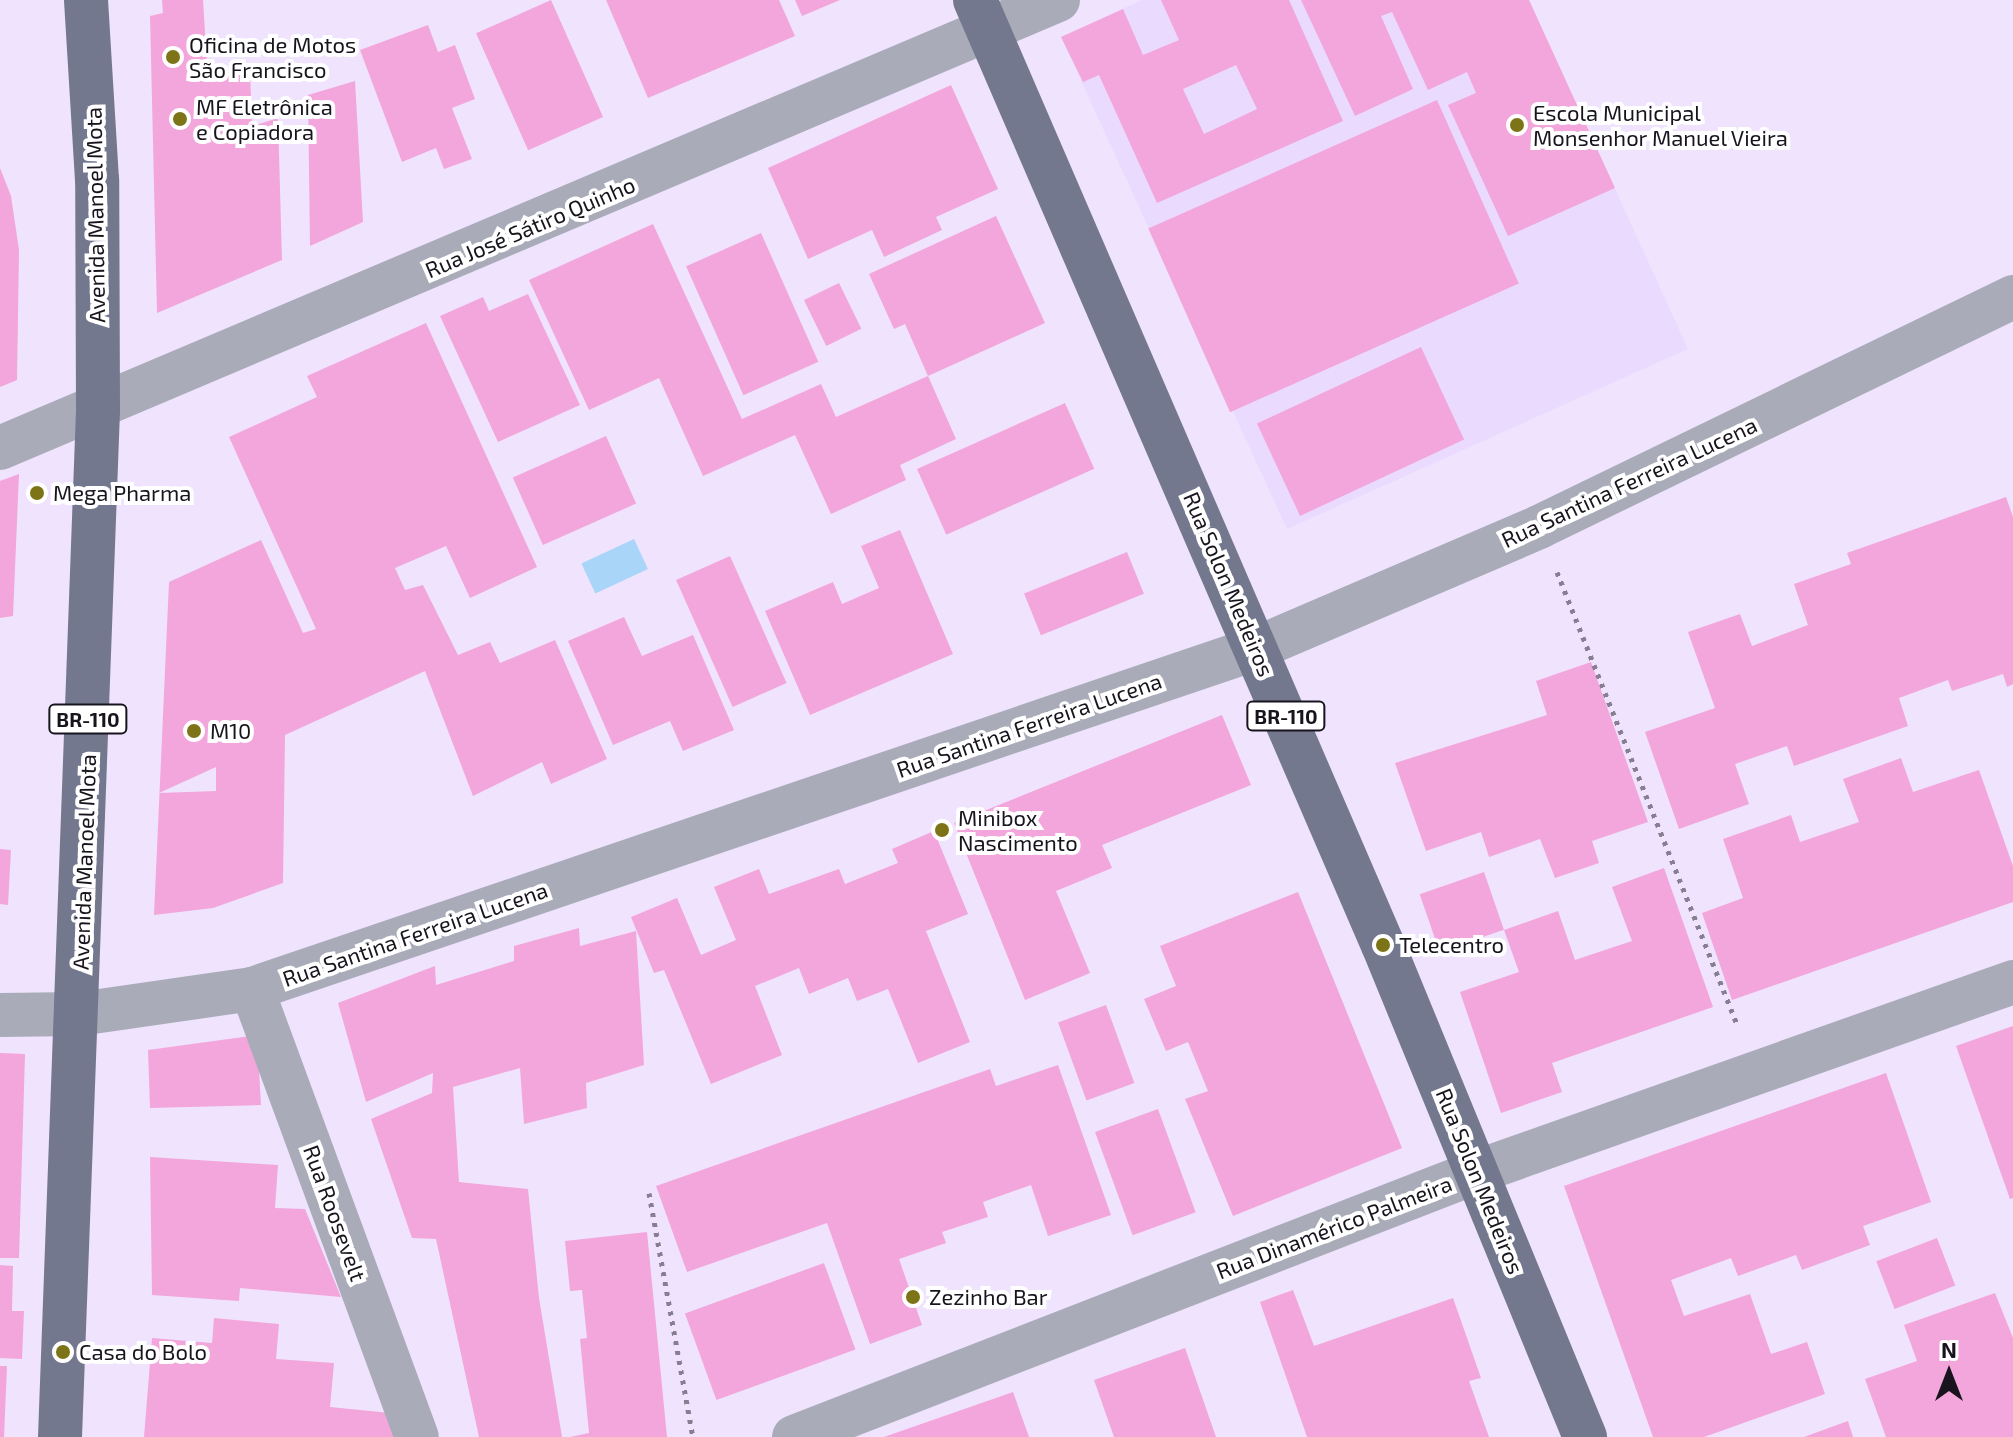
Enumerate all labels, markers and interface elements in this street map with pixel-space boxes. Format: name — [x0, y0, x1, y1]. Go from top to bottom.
place label: Oficina de Motos São Francisco — [189, 31, 356, 82]
marker: Oficina de Motos São Francisco — [164, 48, 182, 66]
place label: MF Eletrônica e Copiadora — [196, 93, 333, 144]
place label: Escola Municipal Monsenhor Manuel Vieira — [1533, 99, 1789, 150]
street label: Avenida Manoel Mota — [80, 107, 110, 323]
marker: MF Eletrônica e Copiadora — [171, 110, 189, 128]
marker: Escola Municipal Monsenhor Manuel Vieira — [1508, 116, 1526, 134]
street label: Rua José Sátiro Quinho — [421, 171, 639, 283]
street label: Rua Santina Ferreira Lucena — [1497, 411, 1761, 553]
place label: Mega Pharma — [53, 480, 191, 506]
marker: Mega Pharma — [28, 484, 46, 502]
street label: Rua Solon Medeiros — [1178, 488, 1280, 680]
street label: Rua Santina Ferreira Lucena — [893, 667, 1165, 783]
road number: BR-110 — [1246, 700, 1326, 732]
road number: BR-110 — [48, 703, 128, 735]
place label: M10 — [210, 718, 251, 744]
marker: M10 — [185, 722, 203, 740]
street label: Avenida Manoel Mota — [67, 753, 101, 971]
place label: Minibox Nascimento — [958, 804, 1078, 856]
marker: Minibox Nascimento — [933, 821, 951, 839]
street label: Rua Santina Ferreira Lucena — [279, 876, 551, 992]
place label: Telecentro — [1399, 932, 1504, 958]
marker: Telecentro — [1374, 936, 1392, 954]
street label: Rua Solon Medeiros — [1431, 1084, 1529, 1278]
street label: Rua Roosevelt — [298, 1141, 372, 1285]
street label: Rua Dinamérico Palmeira — [1212, 1170, 1456, 1284]
place label: Zezinho Bar — [929, 1284, 1047, 1310]
marker: Zezinho Bar — [904, 1288, 922, 1306]
north arrow — [1909, 1333, 1989, 1413]
text: N — [1941, 1336, 1957, 1362]
place label: Casa do Bolo — [79, 1339, 207, 1365]
marker: Casa do Bolo — [54, 1343, 72, 1361]

